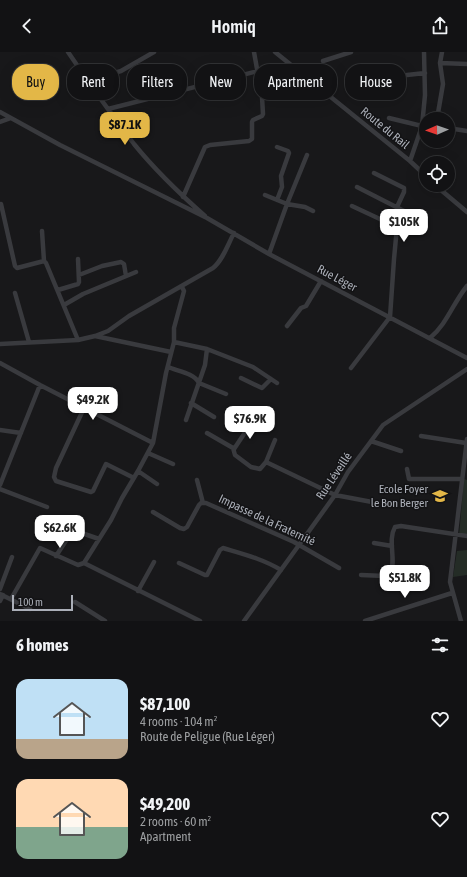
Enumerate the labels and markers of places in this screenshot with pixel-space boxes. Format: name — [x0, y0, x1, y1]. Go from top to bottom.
pin: $87.1K — [92, 112, 158, 146]
pin: $105K — [376, 209, 432, 243]
pin: $49.2K — [60, 387, 126, 421]
pin: $76.9K — [217, 406, 283, 440]
place label: Ecole Foyer le Bon Berger — [371, 482, 428, 510]
school or university icon: Ecole Foyer le Bon Berger — [431, 487, 449, 505]
pin: $62.6K — [27, 515, 93, 549]
pin: $51.8K — [372, 565, 438, 599]

